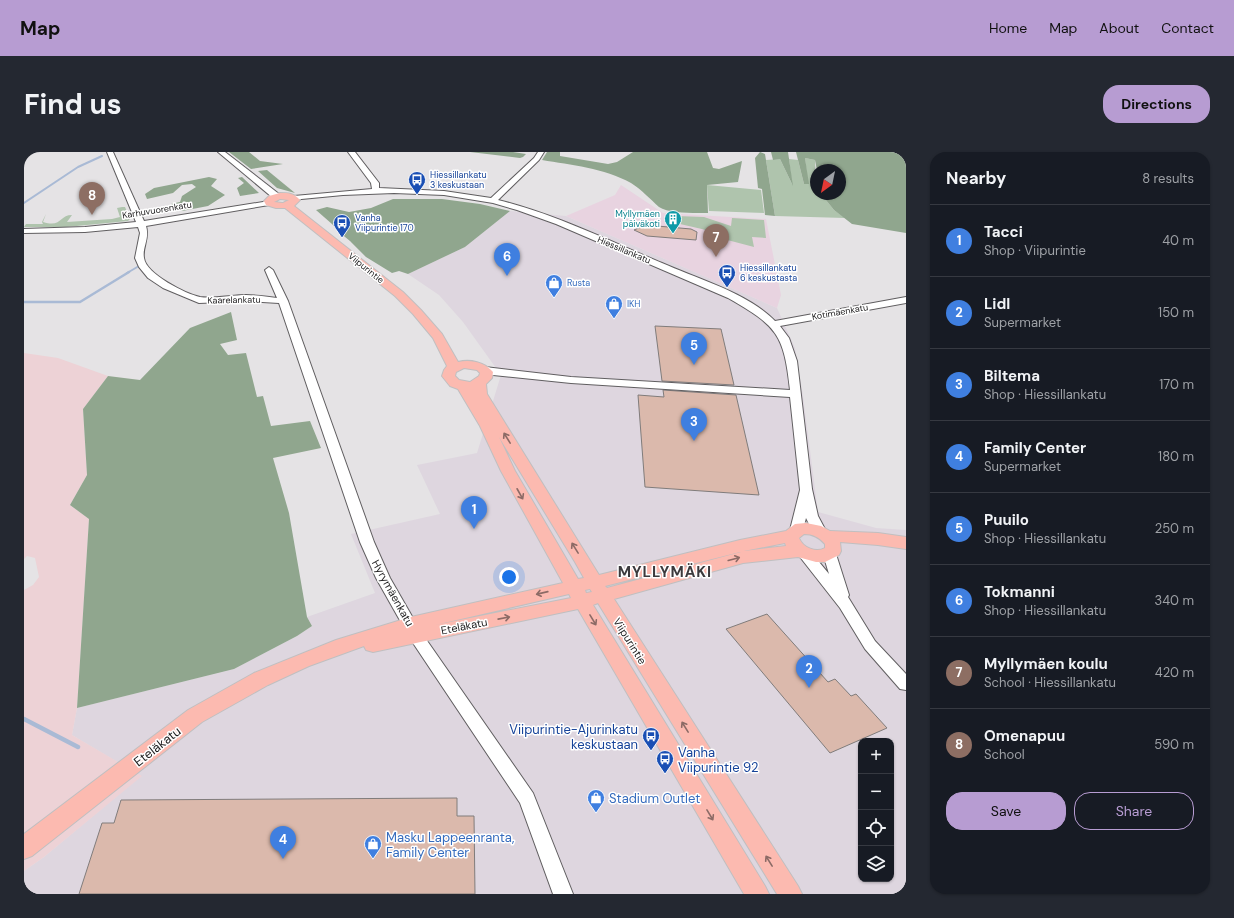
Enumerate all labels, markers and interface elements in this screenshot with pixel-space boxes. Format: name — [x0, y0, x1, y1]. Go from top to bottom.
text: Map — [20, 16, 60, 41]
text: Home — [989, 19, 1027, 37]
text: Map — [1049, 19, 1077, 37]
text: About — [1099, 19, 1139, 37]
text: Contact — [1161, 19, 1214, 37]
button: Directions — [1103, 85, 1210, 123]
text: Find us — [24, 86, 122, 123]
north arrow — [810, 164, 846, 200]
text: Nearby — [946, 167, 1006, 189]
place label: Hiessillankatu 3 keskustaan — [430, 169, 487, 191]
bus stop icon: Hiessillankatu 3 keskustaan — [407, 170, 427, 195]
text: 8 results — [1142, 170, 1194, 187]
pin: 8 — [79, 182, 105, 215]
street label: Karhuvuorenkatu — [121, 199, 193, 221]
place label: Myllymäen päiväkoti — [615, 208, 660, 230]
building icon: Myllymäen päiväkoti — [663, 209, 683, 234]
place label: Vanha Viipurintie 170 — [355, 212, 414, 234]
bus stop icon: Vanha Viipurintie 170 — [332, 213, 352, 238]
text: Tacci — [984, 222, 1023, 242]
pin: 7 — [703, 224, 729, 257]
text: 1 — [957, 232, 961, 249]
text: 40 m — [1162, 232, 1194, 249]
street label: Hiessillankatu — [596, 233, 652, 267]
text: Shop · Viipurintie — [984, 242, 1086, 259]
pin: 6 — [494, 243, 520, 276]
street label: Viipurintie — [346, 250, 386, 286]
place label: Hiessillankatu 6 keskustasta — [740, 262, 797, 284]
bus stop icon: Hiessillankatu 6 keskustasta — [717, 263, 737, 288]
shop icon: Rusta — [544, 273, 564, 298]
place label: Rusta — [567, 277, 590, 289]
street label: Kaarelankatu — [207, 294, 261, 306]
shop icon: IKH — [604, 294, 624, 319]
text: Lidl — [984, 294, 1010, 314]
place label: IKH — [627, 298, 641, 310]
street label: Kotimäenkatu — [811, 301, 869, 323]
text: 2 — [955, 304, 963, 321]
text: 150 m — [1158, 304, 1194, 321]
text: Supermarket — [984, 314, 1061, 331]
pin: 5 — [681, 332, 707, 365]
text: Biltema — [984, 366, 1040, 386]
text: 3 — [955, 376, 963, 393]
text: 170 m — [1159, 376, 1194, 393]
text: Shop · Hiessillankatu — [984, 386, 1106, 403]
pin: 3 — [681, 408, 707, 441]
one-way arrow — [503, 432, 511, 443]
text: Family Center — [984, 438, 1086, 458]
text: 4 — [955, 448, 963, 465]
text: 180 m — [1158, 448, 1194, 465]
text: Supermarket — [984, 458, 1061, 475]
one-way arrow — [517, 488, 525, 500]
pin: 1 — [461, 496, 487, 529]
text: Puuilo — [984, 510, 1029, 530]
text: 5 — [955, 520, 963, 537]
text: 250 m — [1155, 520, 1194, 537]
text: Shop · Hiessillankatu — [984, 530, 1106, 547]
one-way arrow — [571, 543, 579, 554]
one-way arrow — [727, 555, 740, 563]
street label: Hyrymäenkatu — [369, 557, 417, 629]
district label: MYLLYMÄKI — [618, 562, 712, 582]
your location — [499, 567, 519, 587]
text: Tokmanni — [984, 582, 1055, 602]
one-way arrow — [536, 590, 549, 598]
text: 6 — [955, 592, 963, 609]
text: 340 m — [1154, 592, 1194, 609]
text: Shop · Hiessillankatu — [984, 602, 1106, 619]
one-way arrow — [497, 614, 510, 622]
one-way arrow — [589, 614, 597, 625]
street label: Eteläkatu — [440, 615, 488, 637]
street label: Viipurintie — [610, 615, 650, 667]
text: Myllymäen koulu — [984, 654, 1108, 674]
pin: 2 — [796, 655, 822, 688]
text: 7 — [956, 664, 962, 681]
text: 420 m — [1155, 664, 1194, 681]
text: School · Hiessillankatu — [984, 674, 1116, 691]
place label: Viipurintie-Ajurinkatu keskustaan — [509, 721, 638, 753]
one-way arrow — [681, 722, 689, 733]
street label: Eteläkatu — [130, 723, 184, 770]
bus stop icon: Viipurintie-Ajurinkatu keskustaan — [641, 726, 661, 751]
text: Omenapuu — [984, 726, 1065, 746]
text: 8 — [955, 736, 963, 753]
text: 590 m — [1154, 736, 1194, 753]
map controls — [858, 738, 894, 882]
button: + — [858, 738, 894, 774]
place label: Vanha Viipurintie 92 — [678, 744, 758, 776]
text: School — [984, 746, 1025, 763]
bus stop icon: Vanha Viipurintie 92 — [655, 749, 675, 774]
button: − — [858, 774, 894, 810]
shop icon: Stadium Outlet — [586, 788, 606, 813]
place label: Stadium Outlet — [609, 790, 700, 807]
button: Save — [946, 792, 1066, 830]
button: Share — [1074, 792, 1194, 830]
one-way arrow — [707, 809, 715, 821]
button: locate — [858, 810, 894, 846]
pin: 4 — [270, 826, 296, 859]
place label: Masku Lappeenranta, Family Center — [386, 829, 514, 861]
shop icon: Masku Lappeenranta, Family Center — [363, 834, 383, 859]
button: layers — [858, 846, 894, 882]
one-way arrow — [765, 855, 773, 867]

